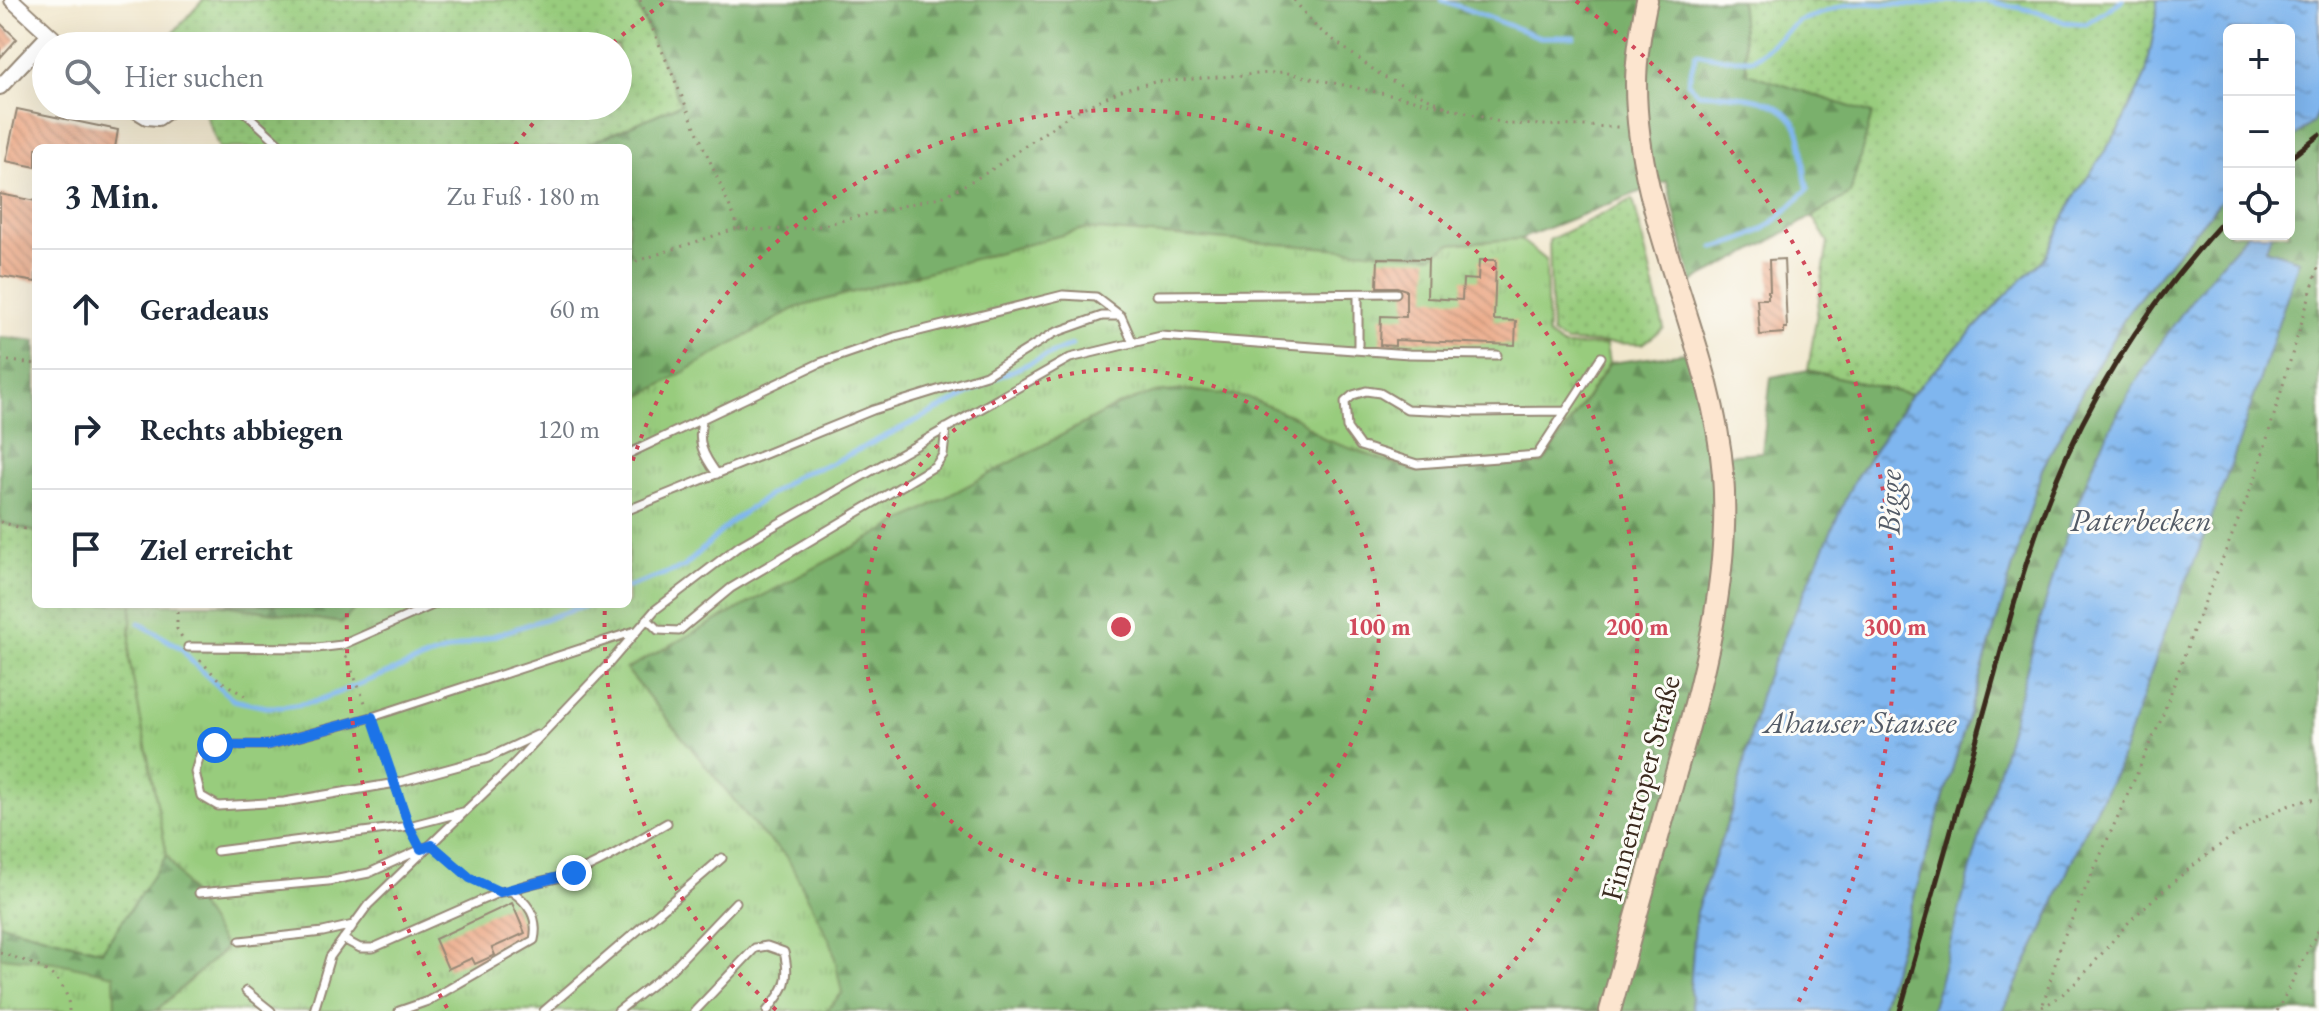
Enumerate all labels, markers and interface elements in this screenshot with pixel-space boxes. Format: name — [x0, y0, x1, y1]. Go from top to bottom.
map controls — [2223, 24, 2295, 240]
button: + — [2223, 24, 2295, 96]
search box — [32, 32, 632, 120]
icon: search — [60, 54, 104, 98]
text: Hier suchen — [124, 57, 264, 96]
button: − — [2223, 96, 2295, 168]
button: locate — [2223, 168, 2295, 240]
text: 3 Min. — [64, 174, 159, 218]
text: Zu Fuß · 180 m — [447, 179, 600, 213]
icon: ahead — [64, 287, 108, 331]
text: Geradeaus — [140, 290, 269, 329]
text: 60 m — [550, 292, 600, 326]
icon: right — [64, 407, 108, 451]
text: Rechts abbiegen — [140, 410, 343, 449]
text: 120 m — [537, 412, 600, 446]
water label: Bigge — [1867, 468, 1911, 536]
water label: Paterbecken — [2070, 499, 2212, 541]
icon: arrive — [64, 527, 108, 571]
text: Ziel erreicht — [140, 530, 293, 569]
text: 100 m — [1347, 611, 1411, 642]
text: 200 m — [1605, 611, 1669, 642]
text: 300 m — [1863, 611, 1927, 642]
centre of rings — [1107, 613, 1135, 641]
street label: Finnentroper Straße — [1591, 671, 1689, 905]
water label: Ahauser Stausee — [1762, 701, 1958, 743]
route start — [197, 727, 233, 763]
route end — [556, 855, 592, 891]

